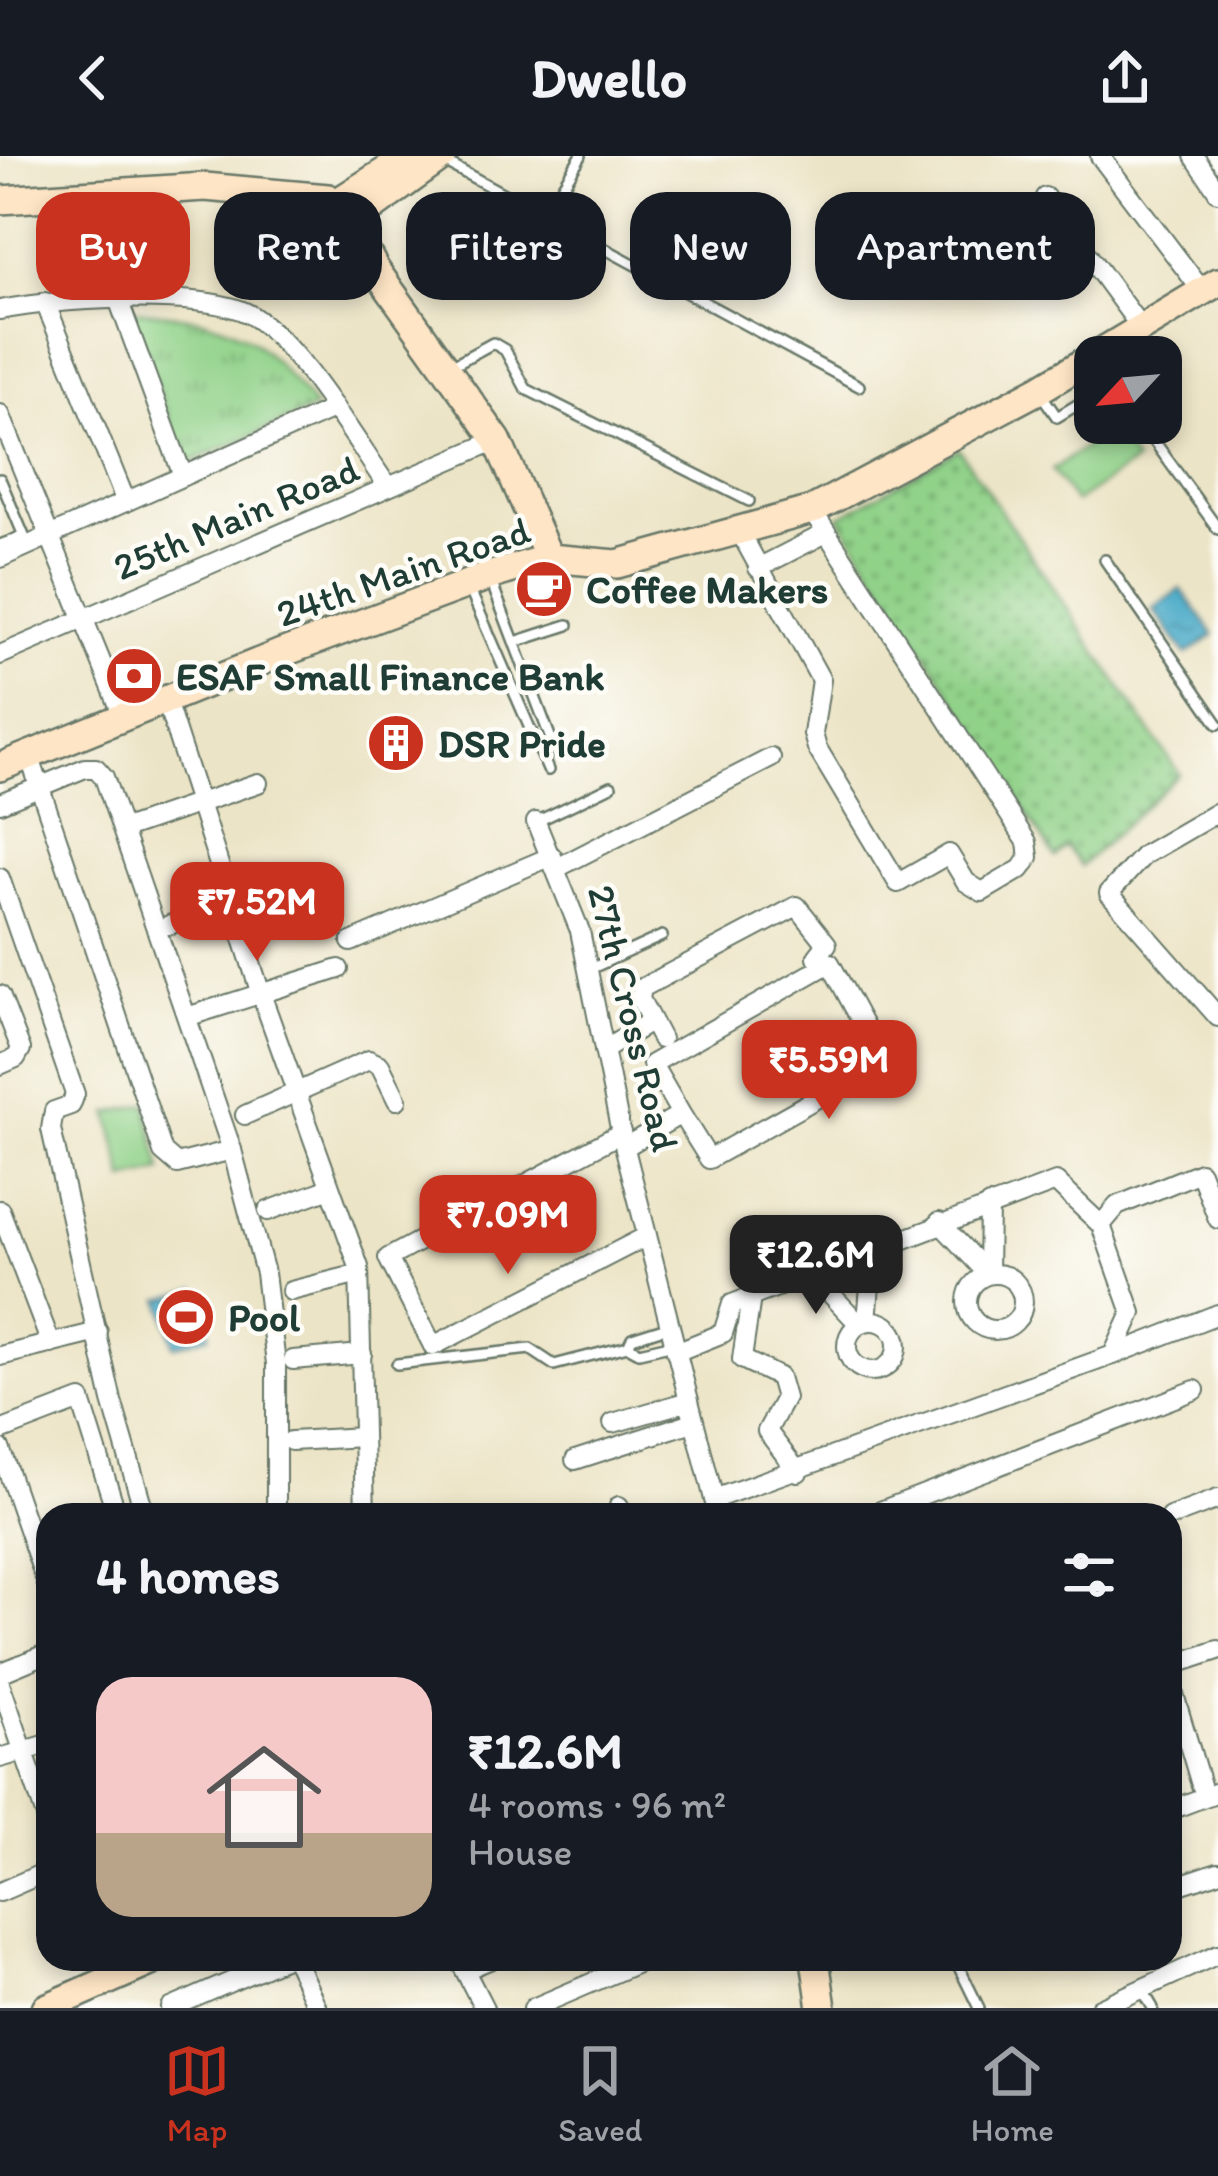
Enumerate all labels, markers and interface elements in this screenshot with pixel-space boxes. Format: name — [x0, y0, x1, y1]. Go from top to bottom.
icon: back — [60, 45, 126, 111]
icon: share — [1092, 45, 1158, 111]
text: Dwello — [531, 46, 687, 111]
chip: Buy — [36, 192, 190, 300]
chip: Rent — [214, 192, 382, 300]
chip: Filters — [406, 192, 606, 300]
chip: New — [630, 192, 791, 300]
chip: Apartment — [815, 192, 1095, 300]
north arrow — [1074, 336, 1182, 444]
map controls — [1074, 336, 1182, 444]
street label: 25th Main Road — [106, 444, 366, 590]
street label: 24th Main Road — [270, 506, 537, 637]
cafe icon: Coffee Makers — [513, 558, 575, 620]
place label: Coffee Makers — [586, 566, 828, 613]
bank icon: ESAF Small Finance Bank — [103, 645, 165, 707]
place label: ESAF Small Finance Bank — [176, 653, 604, 700]
building icon: DSR Pride — [365, 712, 427, 774]
place label: DSR Pride — [438, 720, 606, 767]
pin: ₹7.52M — [159, 862, 355, 964]
text: ₹7.52M — [197, 877, 317, 924]
street label: 27th Cross Road — [578, 880, 689, 1156]
pin: ₹5.59M — [731, 1020, 927, 1122]
text: ₹5.59M — [769, 1035, 889, 1082]
pin: ₹7.09M — [410, 1175, 606, 1277]
text: ₹7.09M — [446, 1190, 570, 1237]
pin: ₹12.6M — [718, 1215, 914, 1317]
text: ₹12.6M — [757, 1230, 875, 1277]
sports icon: Pool — [155, 1286, 217, 1348]
place label: Pool — [228, 1294, 301, 1341]
icon: filters — [1056, 1542, 1122, 1608]
text: 4 homes — [96, 1545, 280, 1606]
text: ₹12.6M — [468, 1720, 623, 1781]
icon: home — [192, 1725, 336, 1869]
text: 4 rooms · 96 m² — [468, 1781, 726, 1828]
text: House — [468, 1828, 572, 1875]
tab: Map — [164, 2038, 230, 2149]
tab: Saved — [558, 2038, 642, 2149]
tab: Home — [971, 2038, 1054, 2149]

